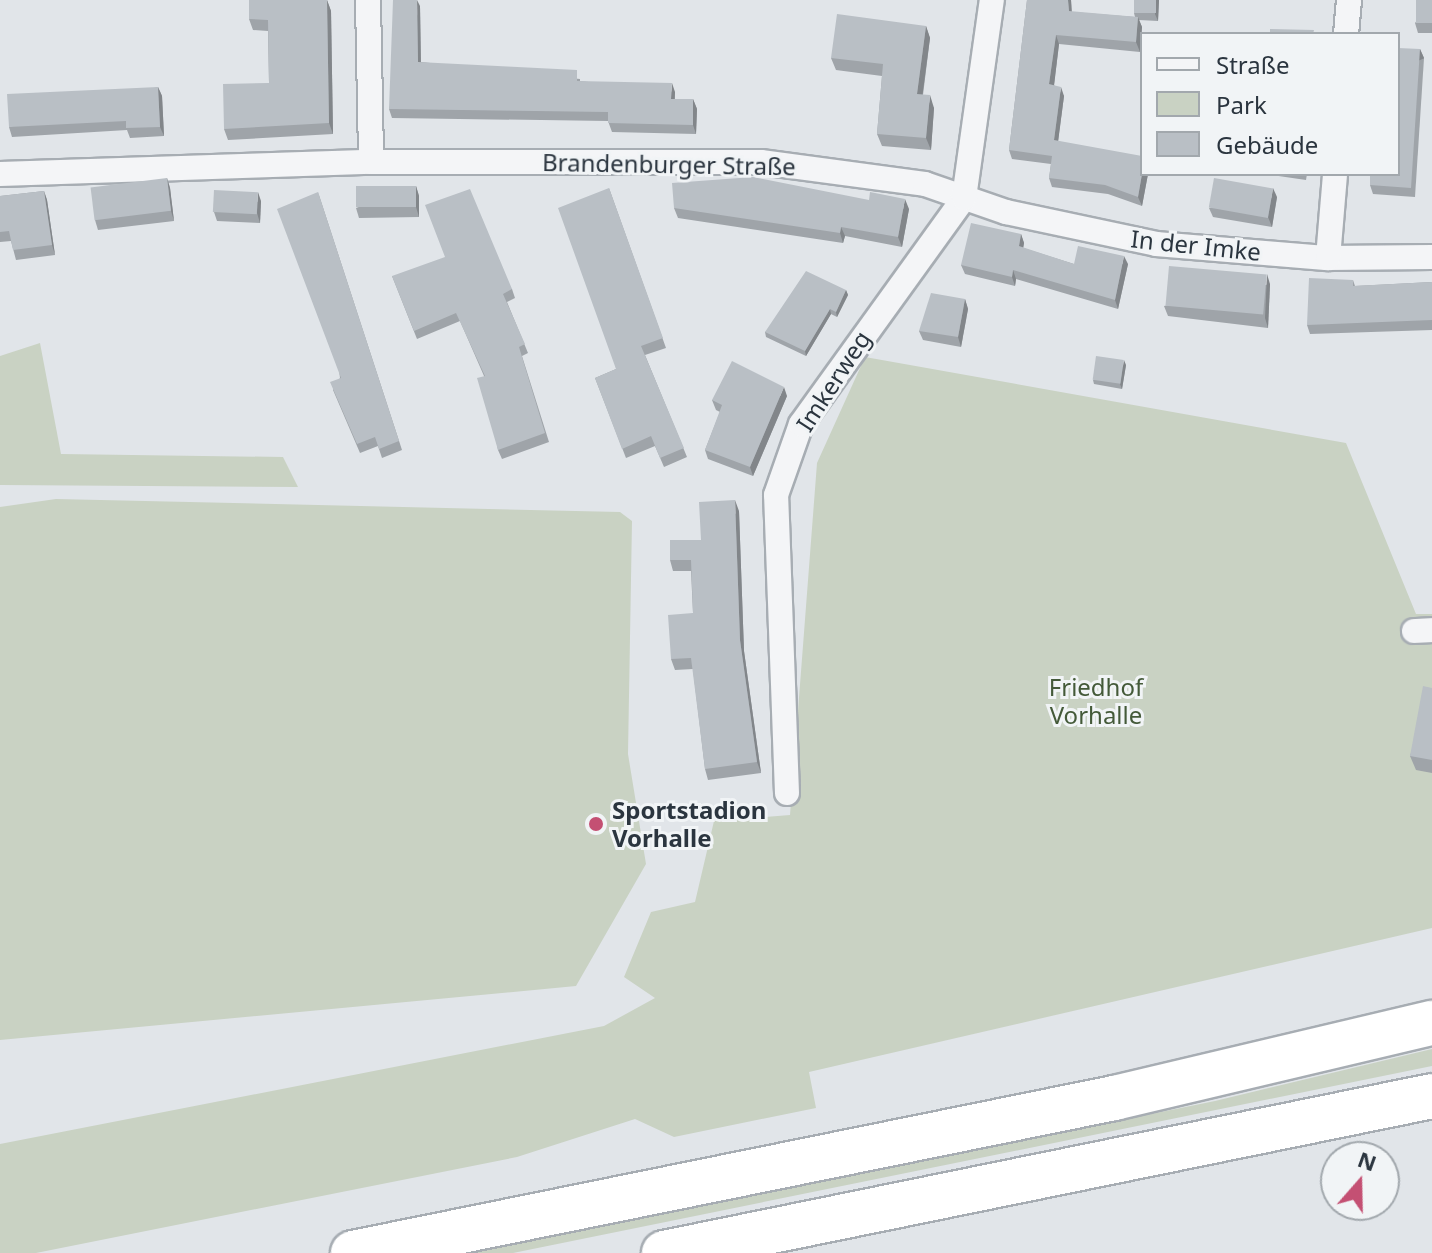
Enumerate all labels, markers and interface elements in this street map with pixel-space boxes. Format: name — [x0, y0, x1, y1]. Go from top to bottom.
legend — [1140, 32, 1400, 176]
text: Straße — [1216, 48, 1289, 81]
text: Park — [1216, 88, 1267, 121]
text: Gebäude — [1216, 128, 1318, 161]
street label: Brandenburger Straße — [542, 147, 796, 181]
street label: In der Imke — [1130, 224, 1262, 266]
street label: Imkerweg — [790, 325, 876, 437]
park label: Friedhof Vorhalle — [1049, 673, 1143, 729]
place label: Sportstadion Vorhalle — [612, 796, 766, 852]
marker: Sportstadion Vorhalle — [587, 815, 605, 833]
north arrow — [1320, 1141, 1400, 1221]
text: N — [1354, 1143, 1381, 1177]

